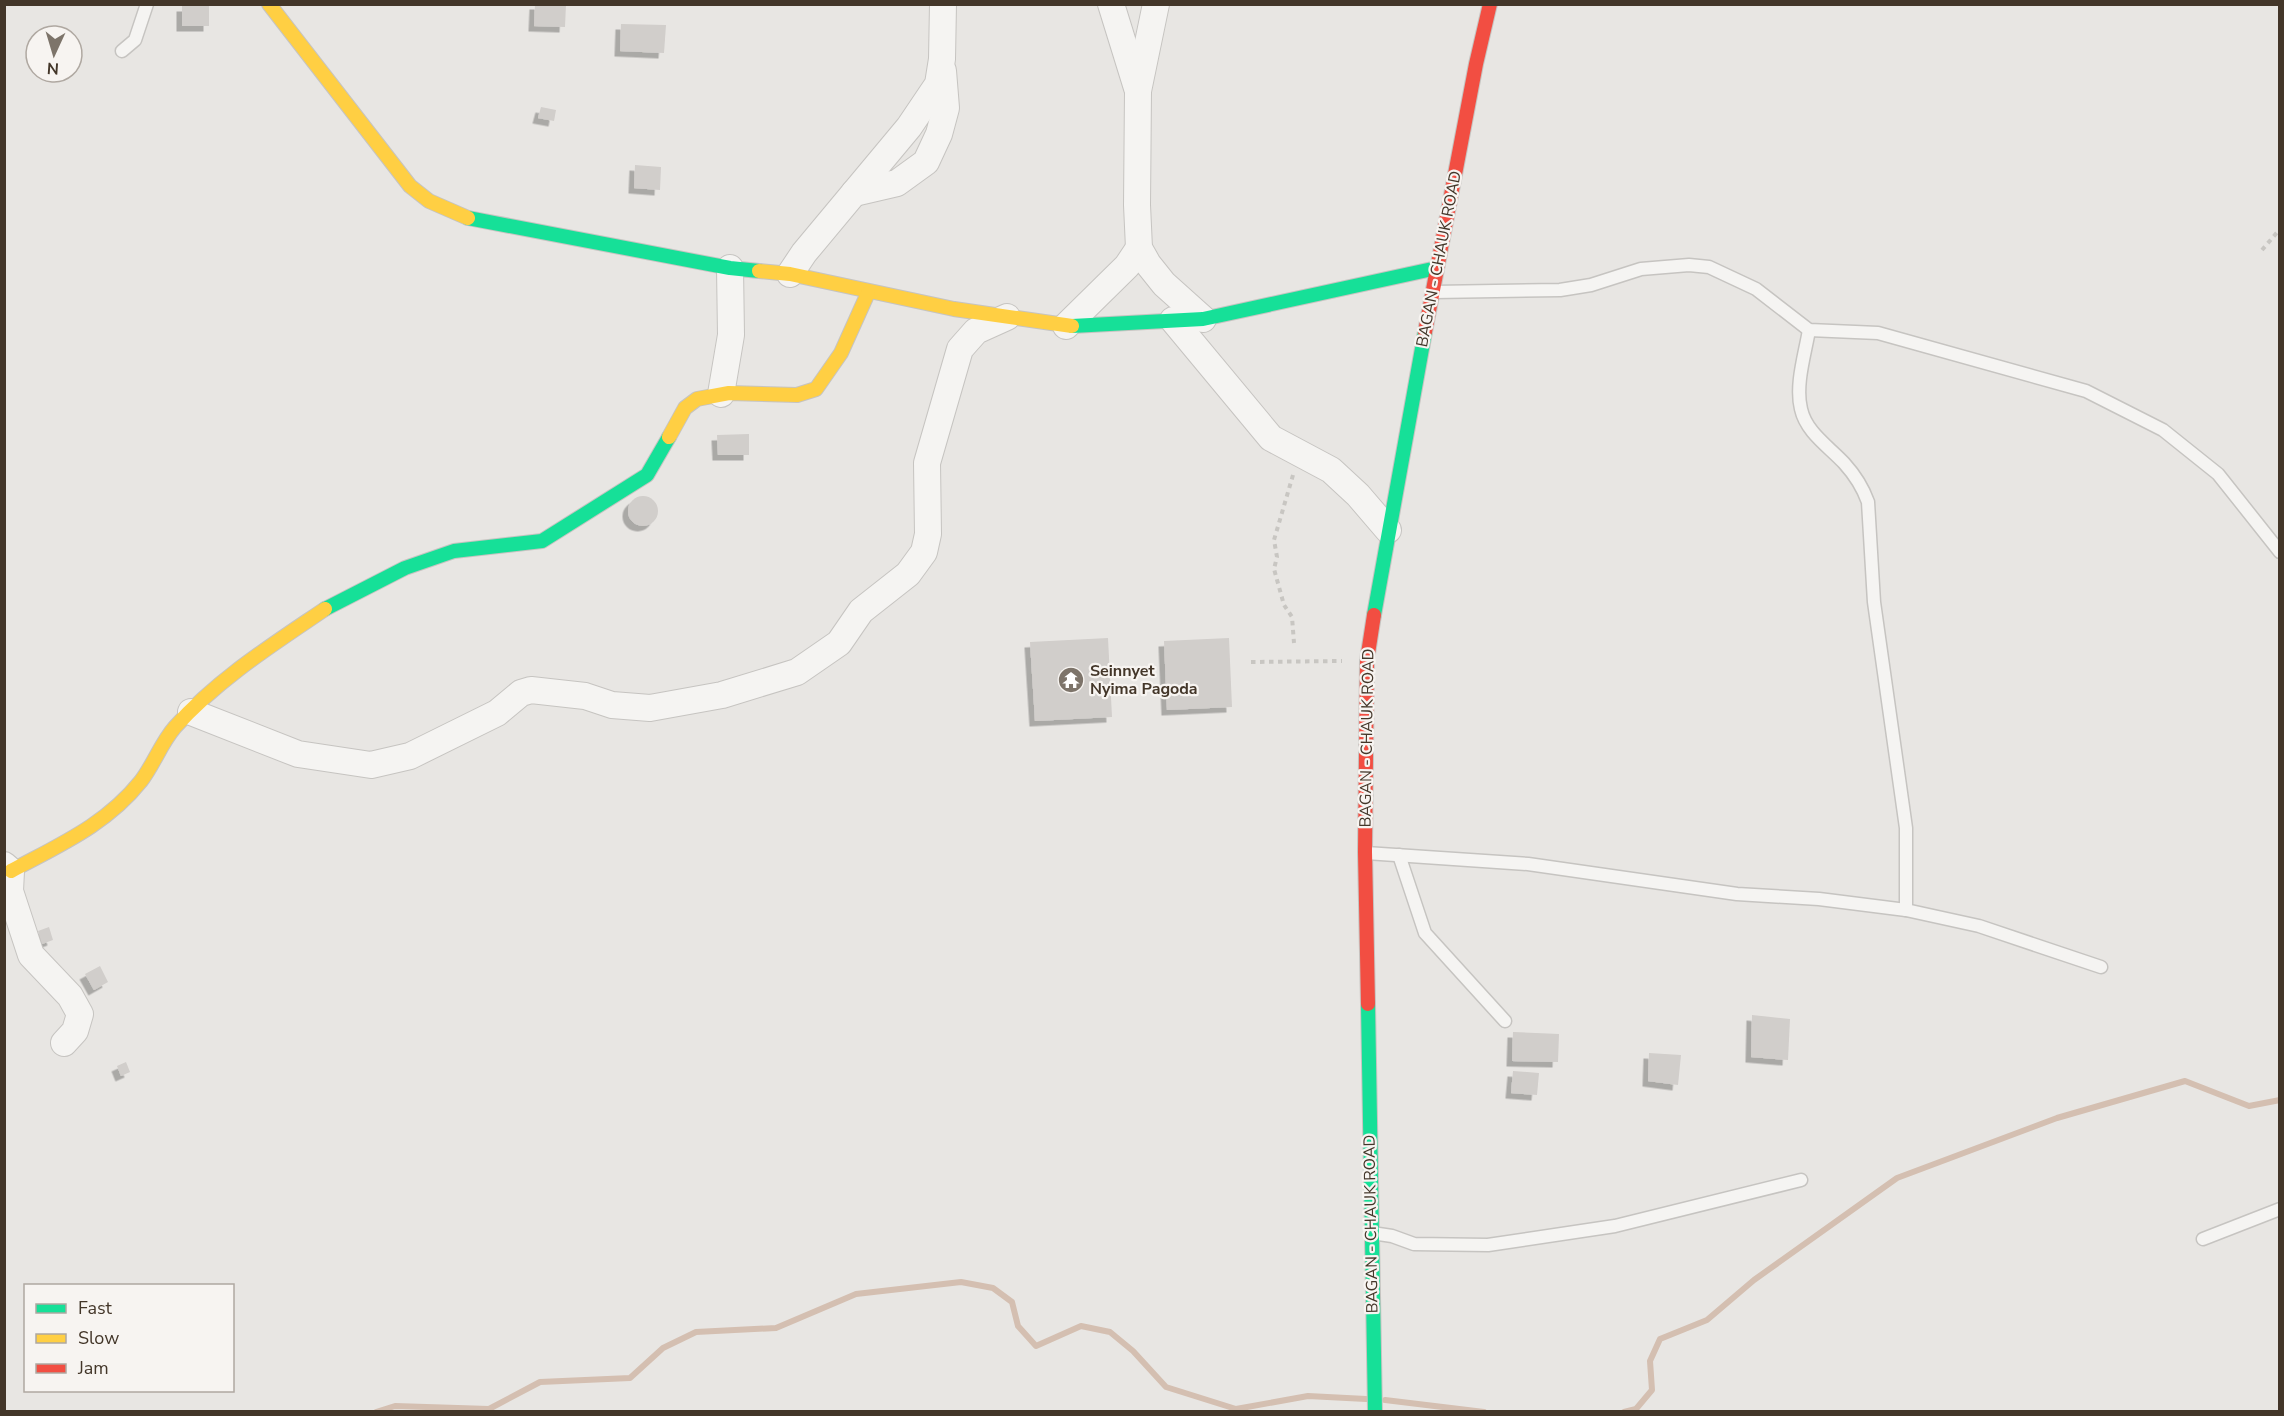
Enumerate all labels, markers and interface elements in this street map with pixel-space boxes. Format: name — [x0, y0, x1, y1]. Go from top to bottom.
north arrow — [24, 24, 84, 84]
text: N — [46, 57, 60, 79]
street label: BAGAN - CHAUK ROAD — [1411, 169, 1467, 349]
street label: BAGAN - CHAUK ROAD — [1354, 648, 1380, 828]
place label: Seinnyet Nyima Pagoda — [1090, 660, 1198, 700]
temple icon: Seinnyet Nyima Pagoda — [1056, 665, 1086, 695]
street label: BAGAN - CHAUK ROAD — [1358, 1134, 1384, 1314]
legend — [24, 1284, 234, 1392]
text: Fast — [78, 1296, 113, 1320]
text: Slow — [78, 1326, 119, 1350]
text: Jam — [77, 1356, 109, 1380]

